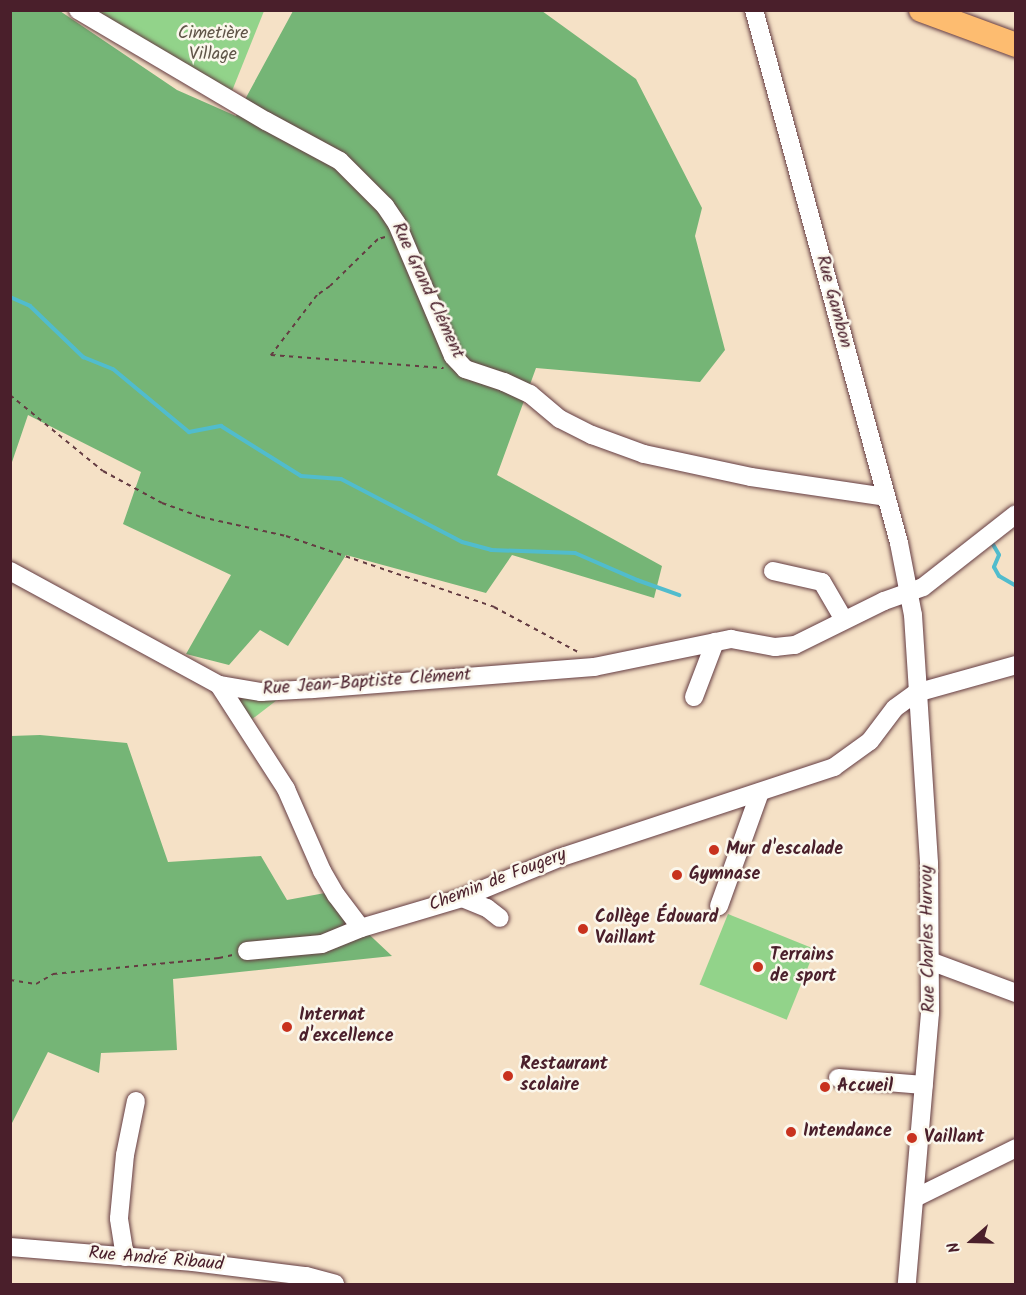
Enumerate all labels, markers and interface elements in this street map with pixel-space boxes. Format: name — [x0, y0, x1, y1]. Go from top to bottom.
park label: Cimetière Village — [178, 24, 248, 66]
street label: Rue Grand Clément — [386, 219, 468, 363]
street label: Rue Gambon — [810, 253, 856, 351]
street label: Rue Jean-Baptiste Clément — [262, 665, 472, 701]
place label: Mur d'escalade — [726, 839, 843, 861]
marker: Mur d'escalade — [707, 843, 721, 857]
street label: Chemin de Fougery — [426, 845, 570, 917]
place label: Gymnase — [689, 864, 760, 886]
street label: Rue Charles Hurvoy — [917, 865, 941, 1013]
marker: Gymnase — [670, 868, 684, 882]
place label: Collège Édouard Vaillant — [595, 908, 718, 950]
marker: Collège Édouard Vaillant — [576, 922, 590, 936]
place label: Terrains de sport — [770, 946, 836, 988]
marker: Terrains de sport — [751, 960, 765, 974]
place label: Internat d'excellence — [299, 1006, 393, 1048]
marker: Internat d'excellence — [280, 1020, 294, 1034]
place label: Restaurant scolaire — [520, 1055, 608, 1098]
marker: Restaurant scolaire — [501, 1069, 515, 1083]
place label: Accueil — [837, 1076, 893, 1098]
marker: Accueil — [818, 1080, 832, 1094]
place label: Intendance — [803, 1121, 892, 1143]
marker: Intendance — [784, 1125, 798, 1139]
place label: Vaillant — [924, 1127, 984, 1149]
marker: Vaillant — [905, 1131, 919, 1145]
north arrow — [942, 1211, 1002, 1271]
text: N — [941, 1238, 968, 1256]
street label: Rue André Ribaud — [88, 1243, 224, 1277]

